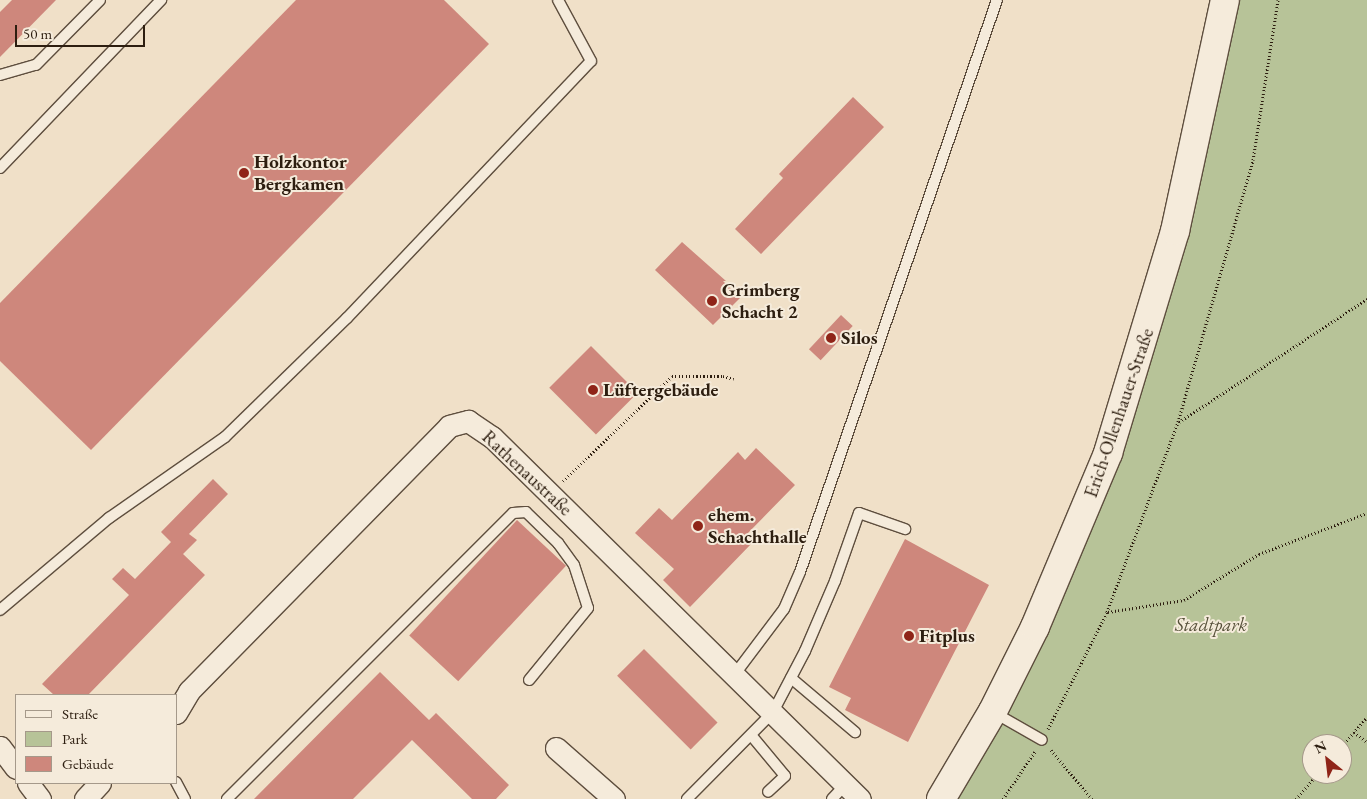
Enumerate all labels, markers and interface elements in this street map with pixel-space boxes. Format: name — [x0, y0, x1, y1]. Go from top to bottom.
scale bar — [18, 15, 148, 47]
text: 50 m — [23, 24, 52, 43]
place label: Holzkontor Bergkamen — [254, 151, 347, 195]
marker: Holzkontor Bergkamen — [238, 167, 250, 179]
place label: Grimberg Schacht 2 — [722, 279, 800, 323]
marker: Grimberg Schacht 2 — [706, 295, 718, 307]
street label: Erich-Ollenhauer-Straße — [1079, 325, 1159, 501]
place label: Silos — [841, 327, 877, 349]
marker: Silos — [825, 332, 837, 344]
place label: Lüftergebäude — [603, 379, 719, 401]
marker: Lüftergebäude — [587, 384, 599, 396]
street label: Rathenaustraße — [477, 425, 577, 521]
place label: ehem. Schachthalle — [708, 504, 807, 548]
marker: ehem. Schachthalle — [692, 520, 704, 532]
park label: Stadtpark — [1175, 614, 1247, 636]
place label: Fitplus — [919, 625, 975, 647]
marker: Fitplus — [903, 630, 915, 642]
legend — [15, 694, 178, 784]
text: Straße — [62, 704, 98, 723]
text: Park — [62, 729, 88, 748]
north arrow — [1302, 734, 1352, 784]
text: N — [1311, 736, 1330, 757]
text: Gebäude — [62, 754, 114, 773]

